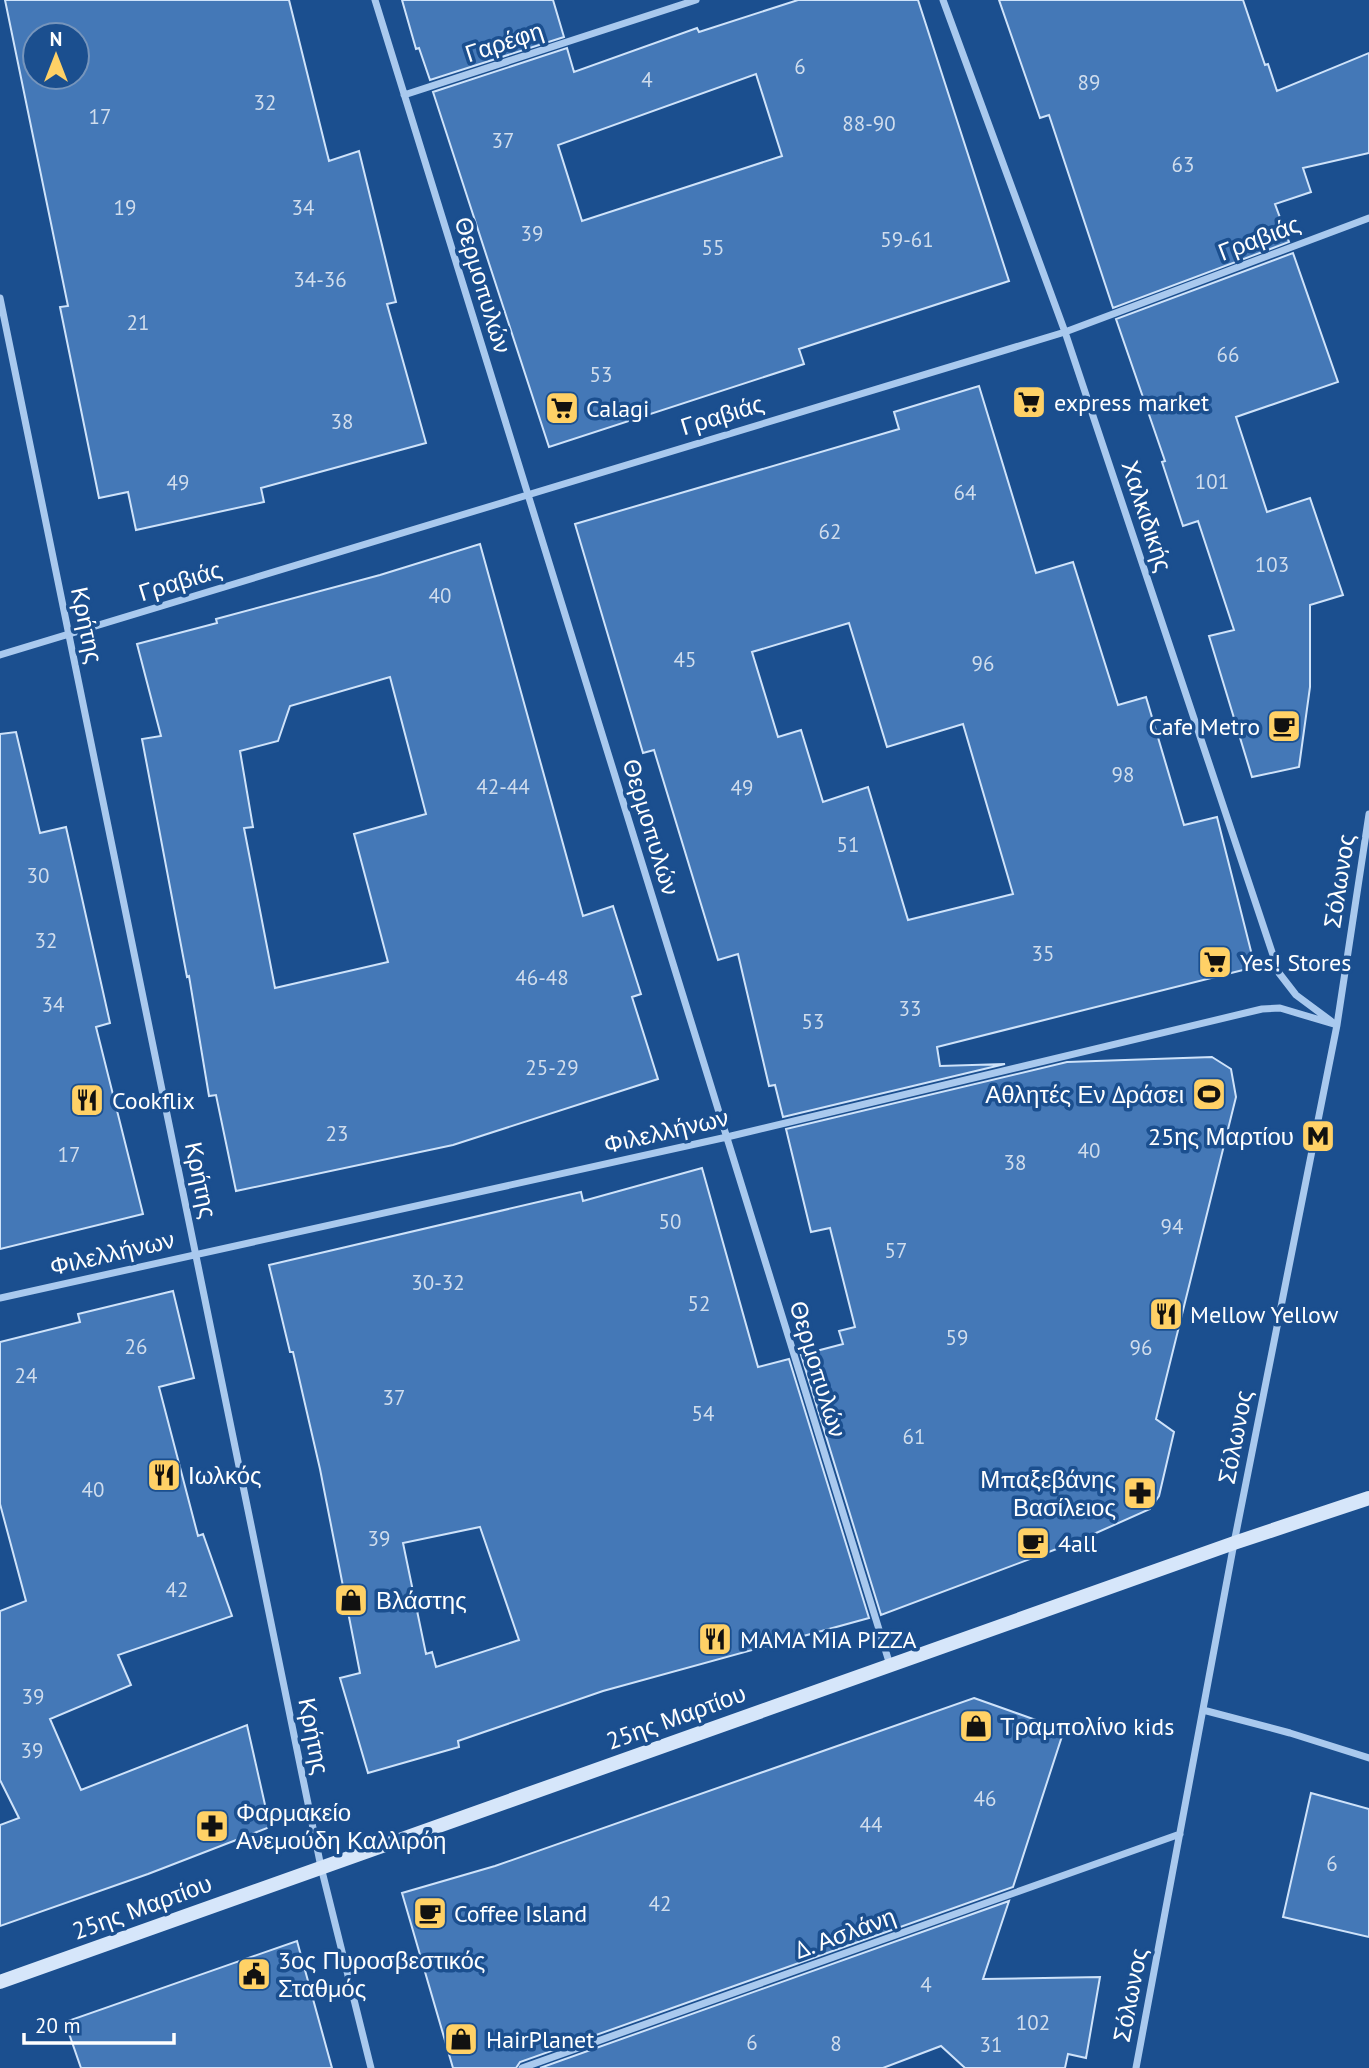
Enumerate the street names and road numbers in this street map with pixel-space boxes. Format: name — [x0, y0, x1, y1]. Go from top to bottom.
street label: Γαρέφη — [461, 15, 547, 69]
street label: Γραβιάς — [1214, 208, 1304, 268]
street label: Θερμοπυλών — [448, 213, 518, 357]
street label: Γραβιάς — [677, 388, 767, 442]
street label: Χαλκιδικής — [1115, 457, 1179, 575]
street label: Γραβιάς — [135, 554, 225, 608]
street label: Κρήτης — [64, 584, 110, 666]
street label: Θερμοπυλών — [616, 755, 686, 899]
street label: Σόλωνος — [1316, 832, 1362, 930]
street label: Φιλελλήνων — [601, 1102, 731, 1160]
street label: Κρήτης — [178, 1139, 224, 1221]
street label: Φιλελλήνων — [47, 1224, 177, 1282]
street label: Θερμοπυλών — [783, 1297, 853, 1441]
street label: Σόλωνος — [1211, 1387, 1259, 1487]
street label: 25ης Μαρτίου — [602, 1677, 750, 1757]
street label: Κρήτης — [291, 1695, 337, 1777]
street label: 25ης Μαρτίου — [68, 1867, 216, 1947]
street label: Δ. Ασλάνη — [790, 1900, 900, 1966]
street label: Σόλωνος — [1106, 1945, 1154, 2045]

